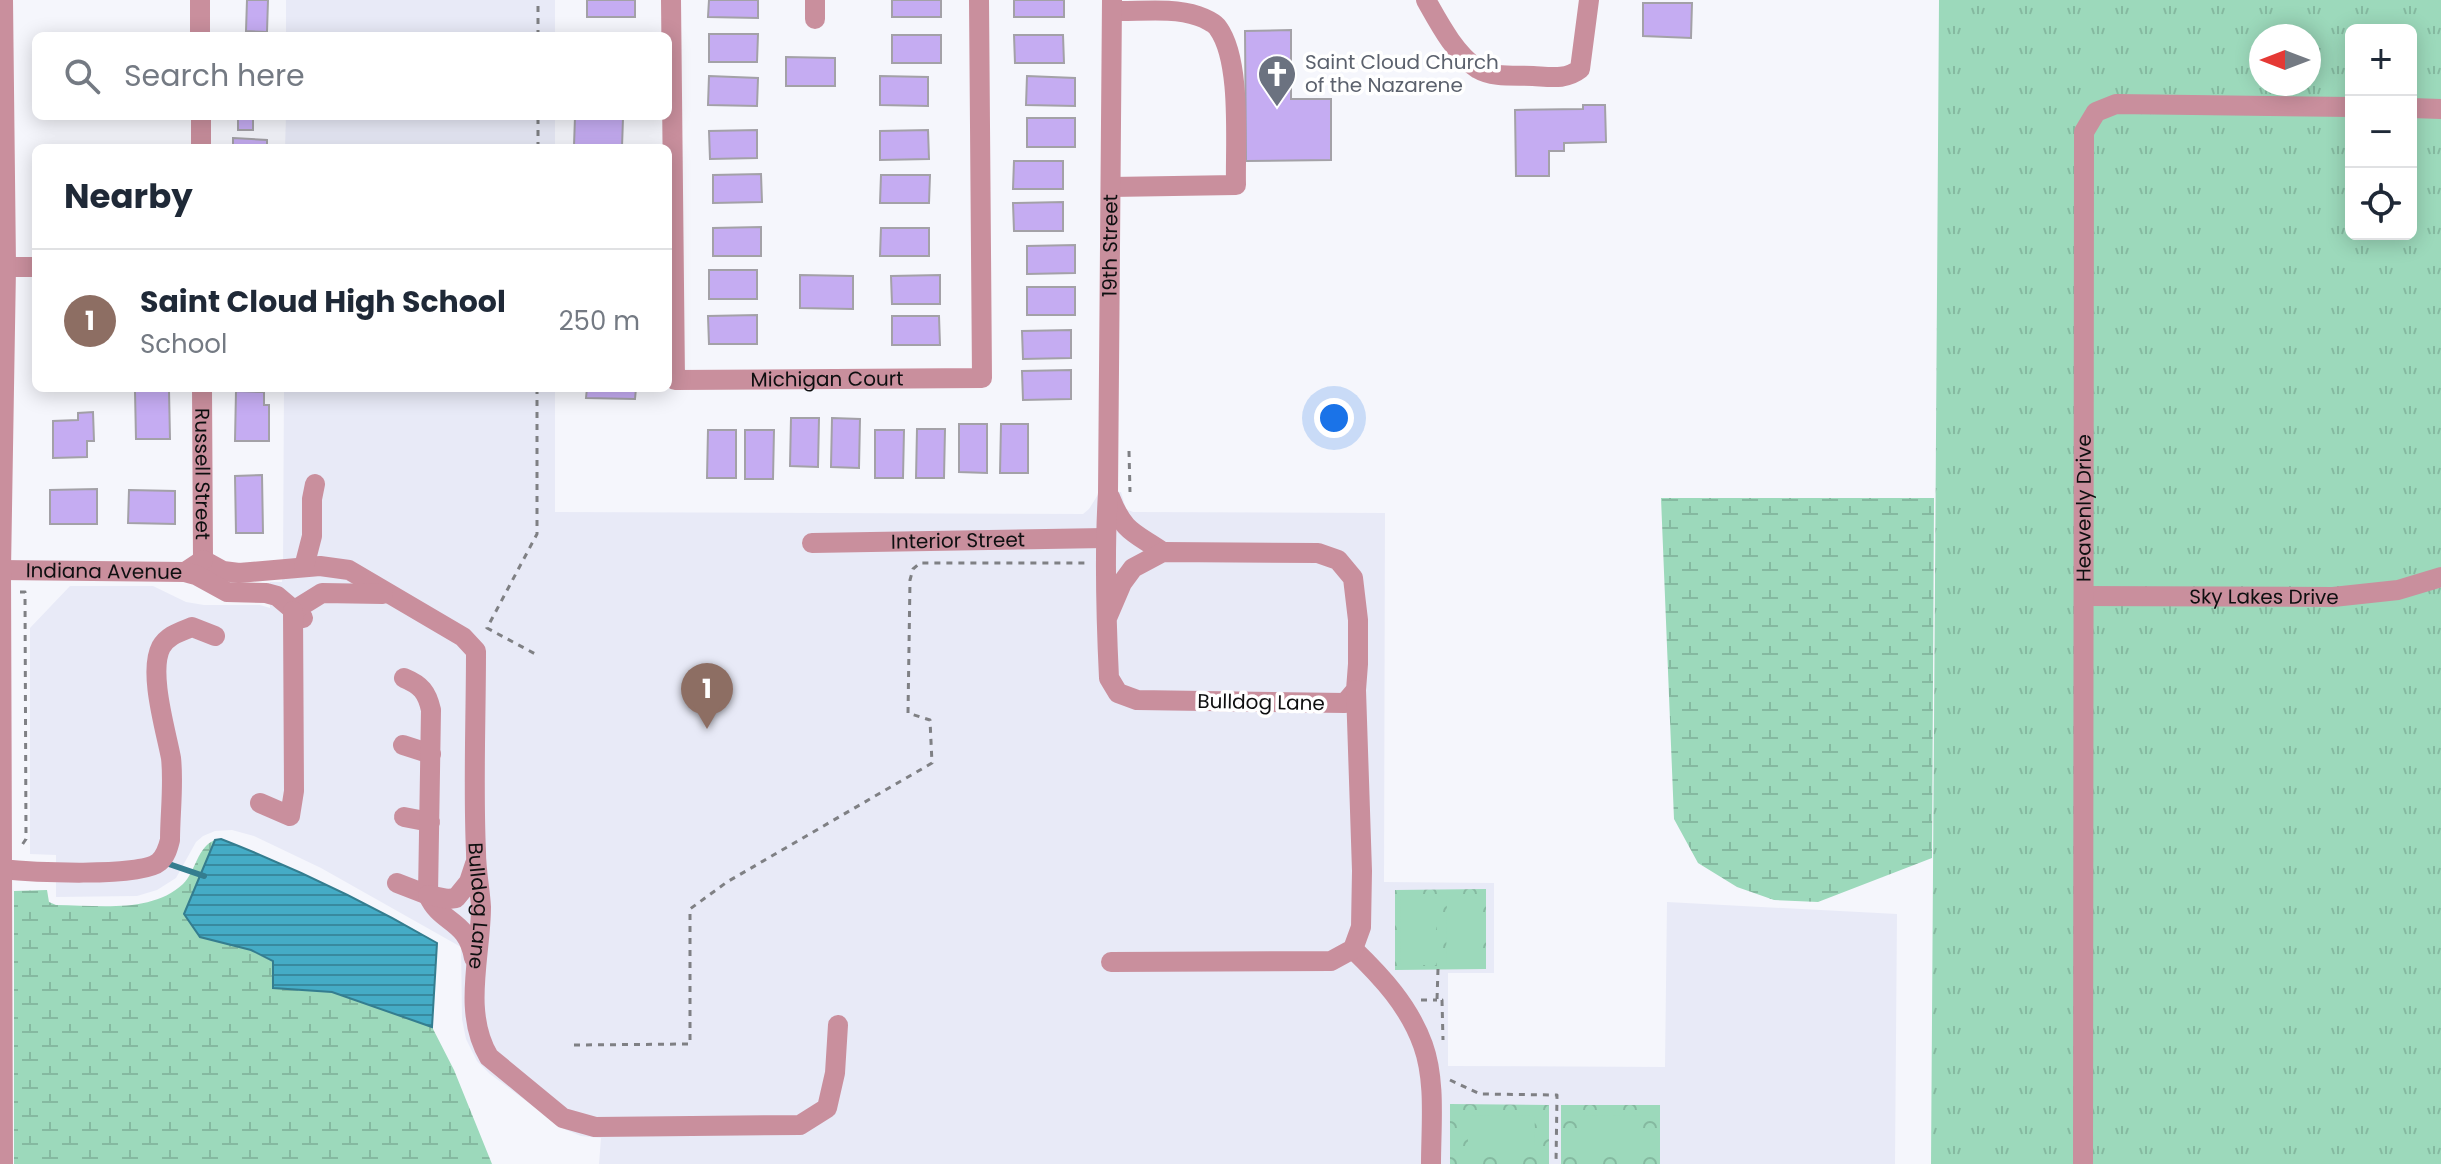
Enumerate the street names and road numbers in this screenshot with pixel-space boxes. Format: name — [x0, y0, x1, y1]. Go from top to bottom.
street label: 19th Street — [1096, 194, 1124, 297]
street label: Michigan Court — [750, 365, 904, 394]
street label: Russell Street — [188, 408, 217, 540]
street label: Heavenly Drive — [2070, 434, 2098, 582]
street label: Interior Street — [891, 525, 1025, 556]
street label: Indiana Avenue — [26, 556, 182, 586]
street label: Sky Lakes Drive — [2189, 582, 2339, 611]
street label: Bulldog Lane — [1197, 687, 1325, 717]
street label: Bulldog Lane — [462, 842, 495, 971]

